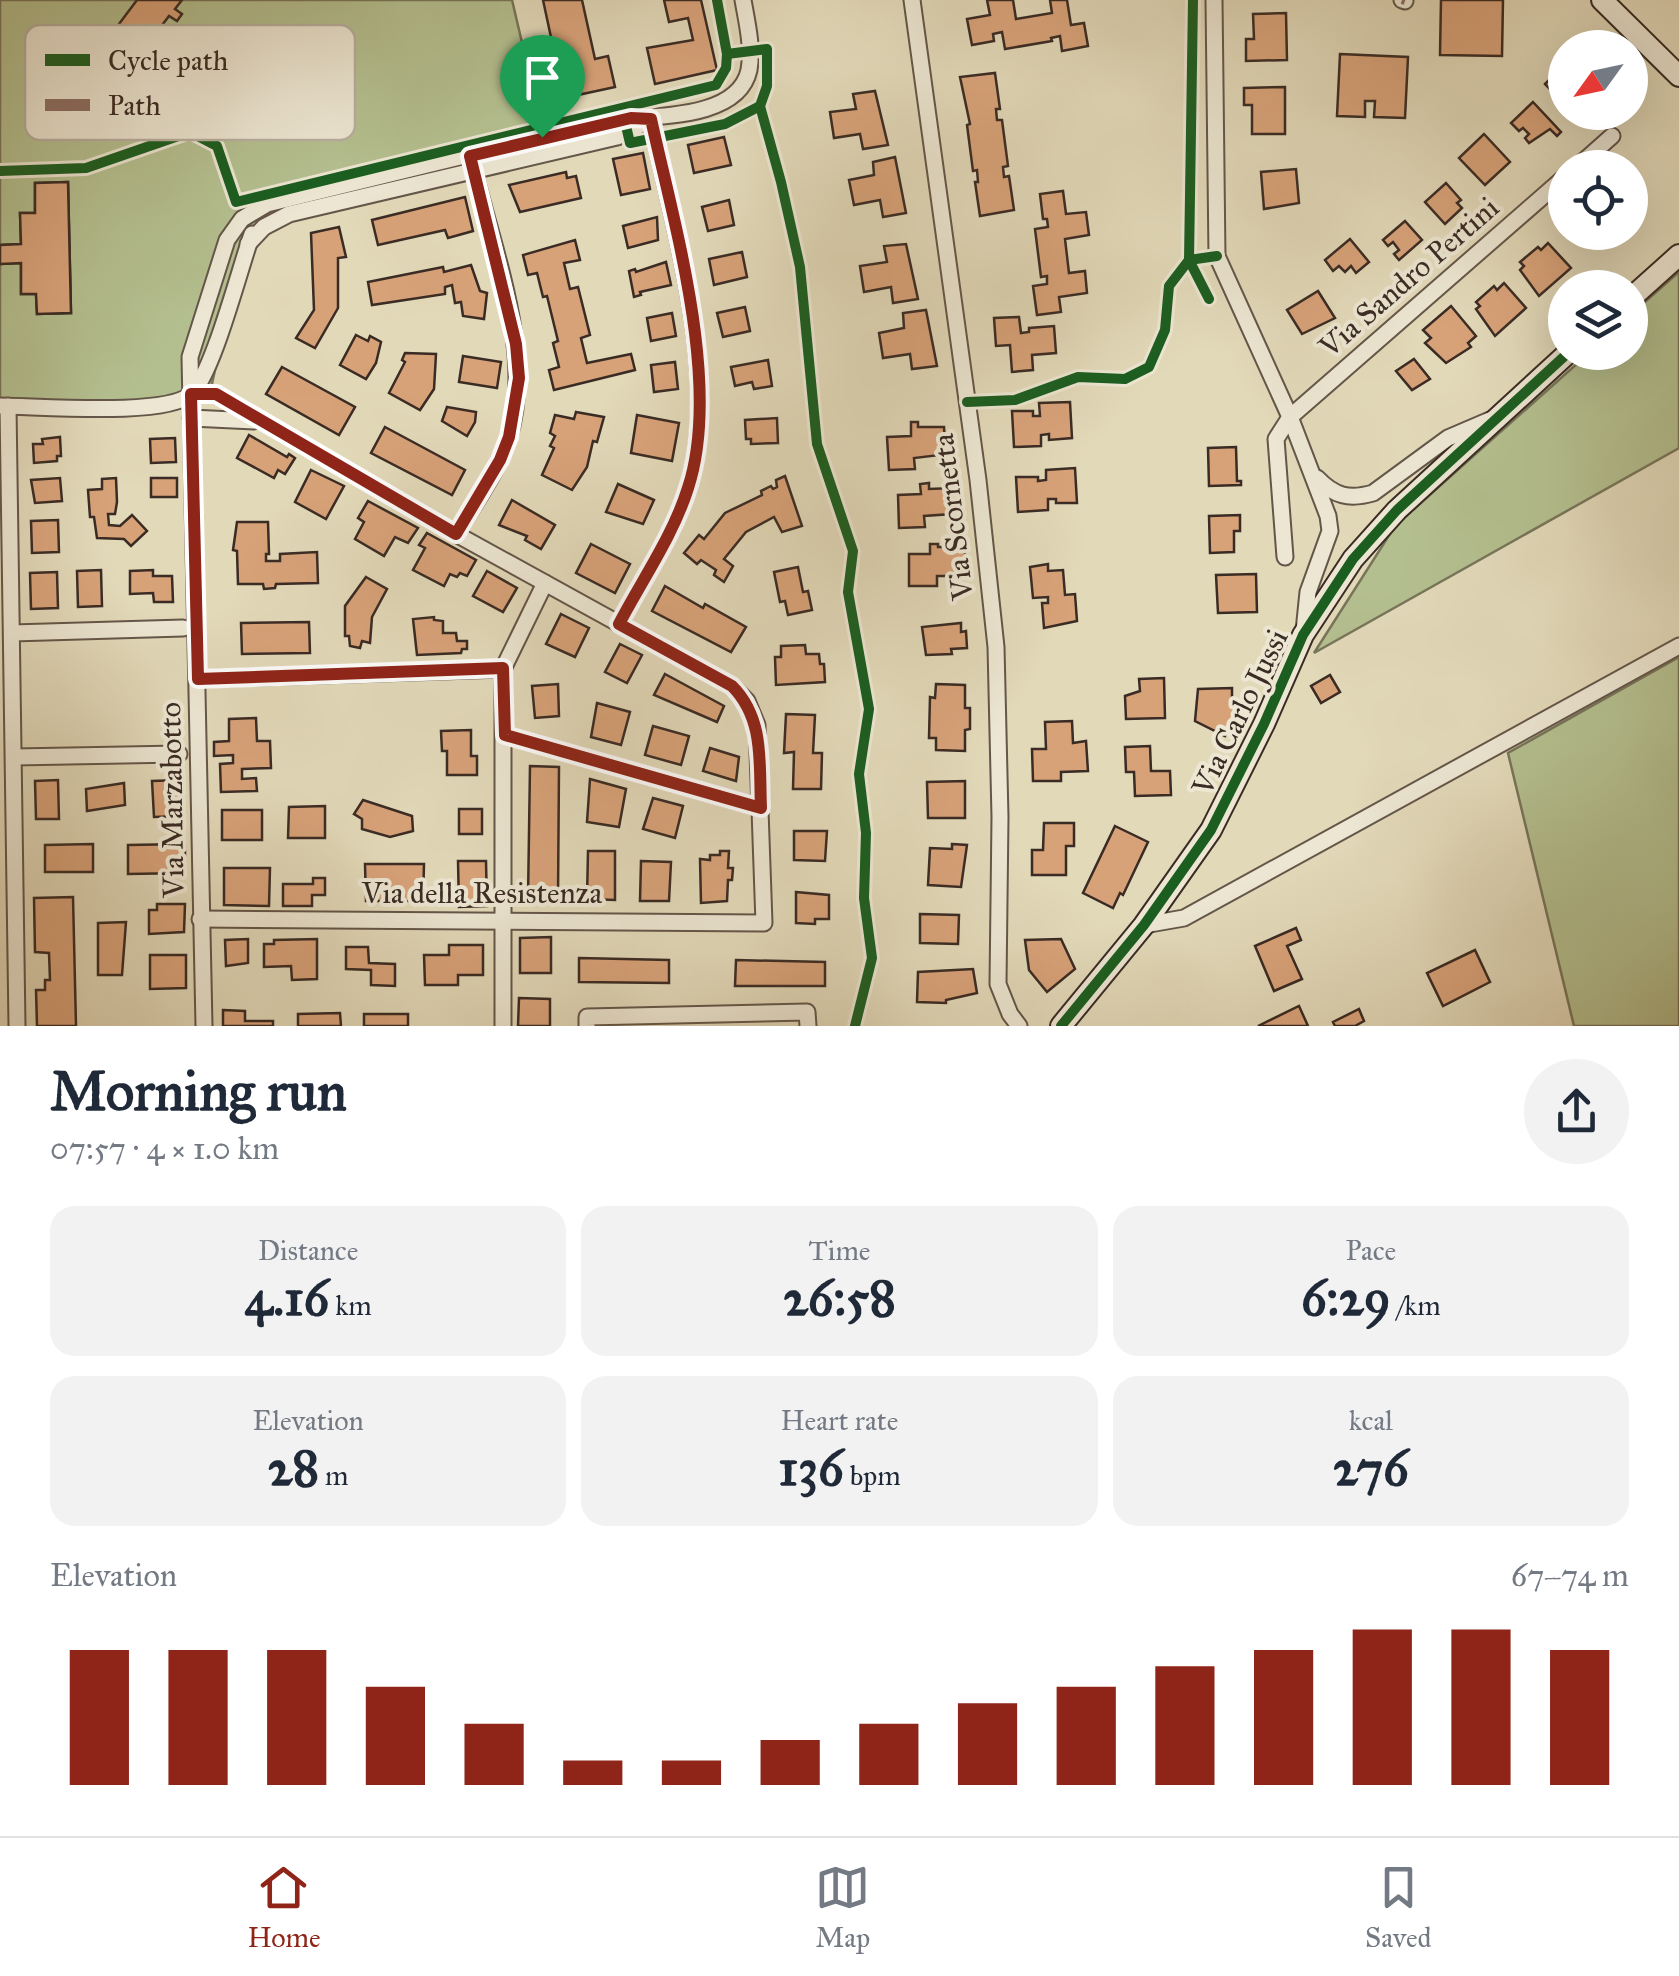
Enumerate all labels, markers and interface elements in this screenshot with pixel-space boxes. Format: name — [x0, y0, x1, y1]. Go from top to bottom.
legend — [25, 25, 355, 140]
north arrow — [1548, 30, 1648, 130]
map controls — [1548, 30, 1648, 370]
pin — [500, 35, 585, 138]
text: Cycle path — [108, 43, 229, 78]
icon: arrive — [515, 50, 570, 105]
text: Path — [108, 88, 161, 123]
button: locate — [1548, 150, 1648, 250]
street label: Via Sandro Pertini — [1311, 189, 1506, 365]
button: layers — [1548, 270, 1648, 370]
street label: Via Scornetta — [925, 431, 981, 603]
street label: Via Carlo Jussi — [1184, 623, 1296, 802]
street label: Via Marzabotto — [152, 702, 192, 899]
street label: Via della Resistenza — [361, 875, 603, 911]
text: Morning run — [50, 1058, 347, 1125]
button: share — [1524, 1059, 1629, 1164]
text: 07:57 · 4 × 1.0 km — [50, 1129, 279, 1168]
text: Distance — [258, 1233, 358, 1268]
text: Time — [808, 1233, 870, 1268]
text: Pace — [1345, 1233, 1396, 1268]
text: 4.16 — [245, 1268, 329, 1329]
text: 26:58 — [783, 1268, 896, 1329]
text: 6:29 — [1301, 1268, 1391, 1329]
text: km — [329, 1288, 372, 1323]
text: /km — [1391, 1288, 1441, 1323]
text: Elevation — [253, 1403, 364, 1438]
text: Heart rate — [781, 1403, 898, 1438]
text: kcal — [1349, 1403, 1393, 1438]
text: 28 — [268, 1438, 319, 1499]
text: 136 — [778, 1438, 844, 1499]
text: 276 — [1333, 1438, 1409, 1499]
text: m — [319, 1458, 349, 1493]
text: bpm — [844, 1458, 901, 1493]
text: Elevation — [50, 1556, 177, 1595]
text: 67–74 m — [1511, 1556, 1629, 1595]
tab: Home — [247, 1860, 321, 1955]
tab: Map — [815, 1860, 870, 1955]
tab: Saved — [1365, 1860, 1432, 1955]

